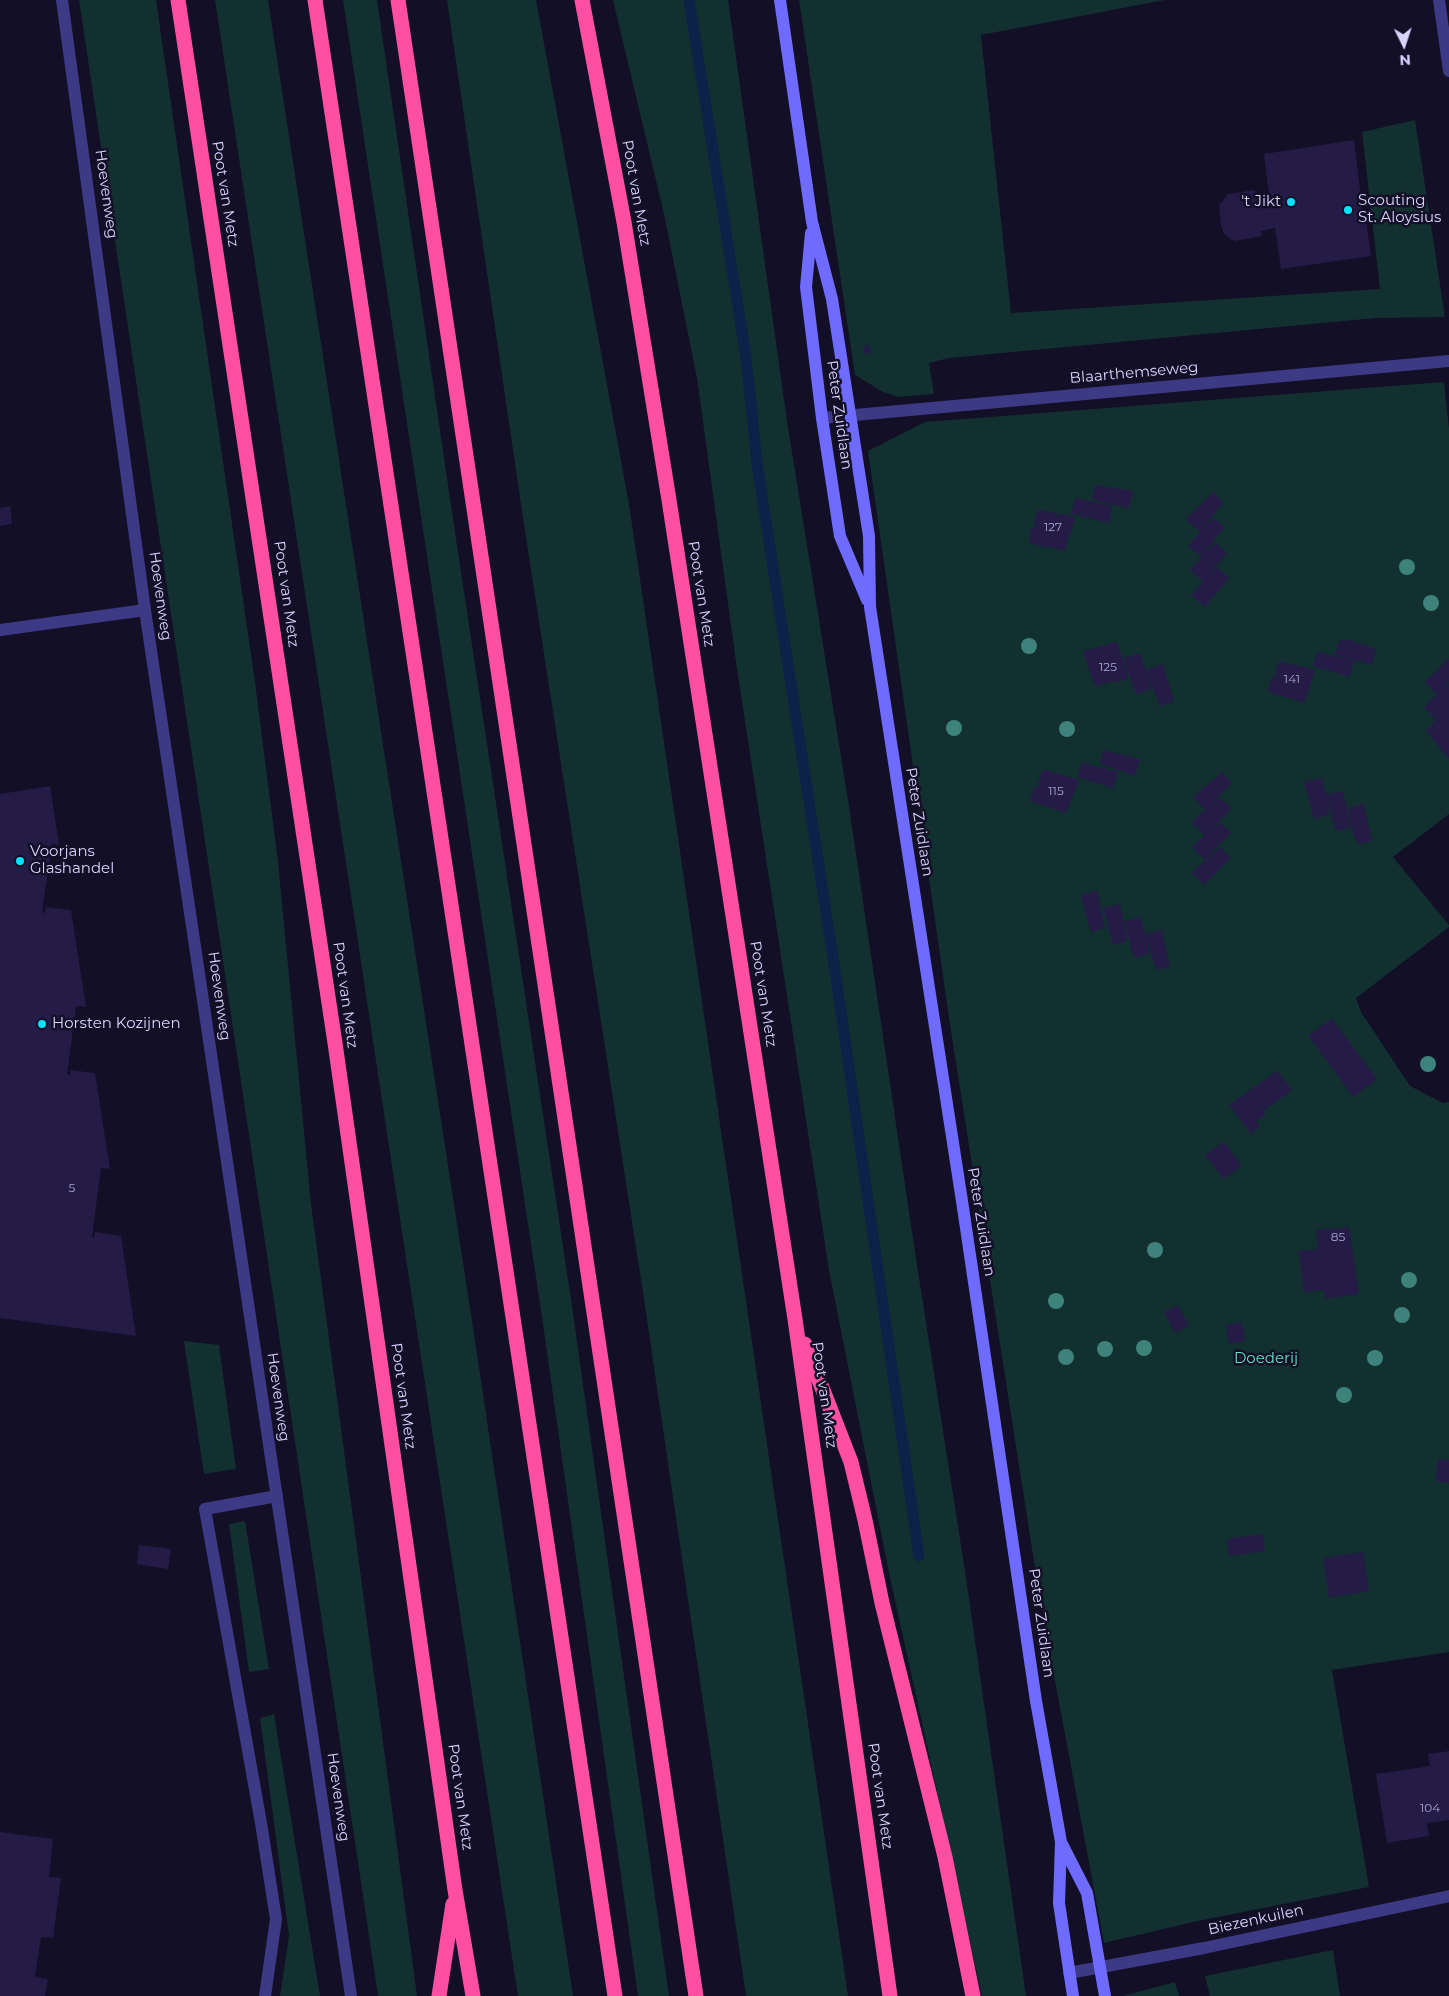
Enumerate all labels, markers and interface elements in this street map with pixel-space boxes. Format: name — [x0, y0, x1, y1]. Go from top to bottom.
north arrow — [1379, 20, 1429, 70]
text: N — [1399, 51, 1411, 69]
street label: Poot van Metz — [618, 139, 654, 247]
street label: Poot van Metz — [208, 140, 242, 248]
street label: Hoevenweg — [91, 148, 121, 240]
place label: Scouting St. Aloysius — [1358, 192, 1441, 227]
place label: 't Jikt — [1241, 193, 1281, 211]
marker: 't Jikt — [1285, 196, 1297, 208]
marker: Scouting St. Aloysius — [1342, 204, 1354, 216]
street label: Blaarthemseweg — [1069, 358, 1199, 388]
street label: Peter Zuidlaan — [822, 359, 856, 471]
house number: 127 — [1044, 520, 1062, 534]
street label: Poot van Metz — [270, 540, 302, 648]
street label: Poot van Metz — [684, 540, 718, 648]
street label: Hoevenweg — [145, 550, 175, 642]
house number: 125 — [1099, 660, 1117, 674]
house number: 141 — [1284, 672, 1300, 686]
street label: Peter Zuidlaan — [901, 766, 937, 878]
house number: 115 — [1048, 784, 1064, 798]
place label: Voorjans Glashandel — [30, 843, 114, 878]
marker: Voorjans Glashandel — [14, 855, 26, 867]
street label: Poot van Metz — [746, 940, 780, 1048]
street label: Poot van Metz — [329, 941, 361, 1049]
street label: Hoevenweg — [204, 950, 234, 1042]
place label: Horsten Kozijnen — [52, 1015, 181, 1033]
marker: Horsten Kozijnen — [36, 1018, 48, 1030]
street label: Peter Zuidlaan — [963, 1166, 999, 1278]
house number: 5 — [69, 1181, 75, 1195]
house number: 85 — [1331, 1230, 1345, 1244]
street label: Poot van Metz — [808, 1341, 840, 1449]
street label: Poot van Metz — [387, 1342, 419, 1450]
park label: Doederij — [1234, 1350, 1298, 1368]
street label: Hoevenweg — [263, 1351, 293, 1443]
street label: Peter Zuidlaan — [1024, 1567, 1058, 1679]
street label: Poot van Metz — [864, 1742, 896, 1850]
street label: Poot van Metz — [444, 1743, 476, 1851]
street label: Hoevenweg — [323, 1751, 353, 1843]
house number: 104 — [1420, 1801, 1440, 1815]
street label: Biezenkuilen — [1207, 1901, 1305, 1939]

